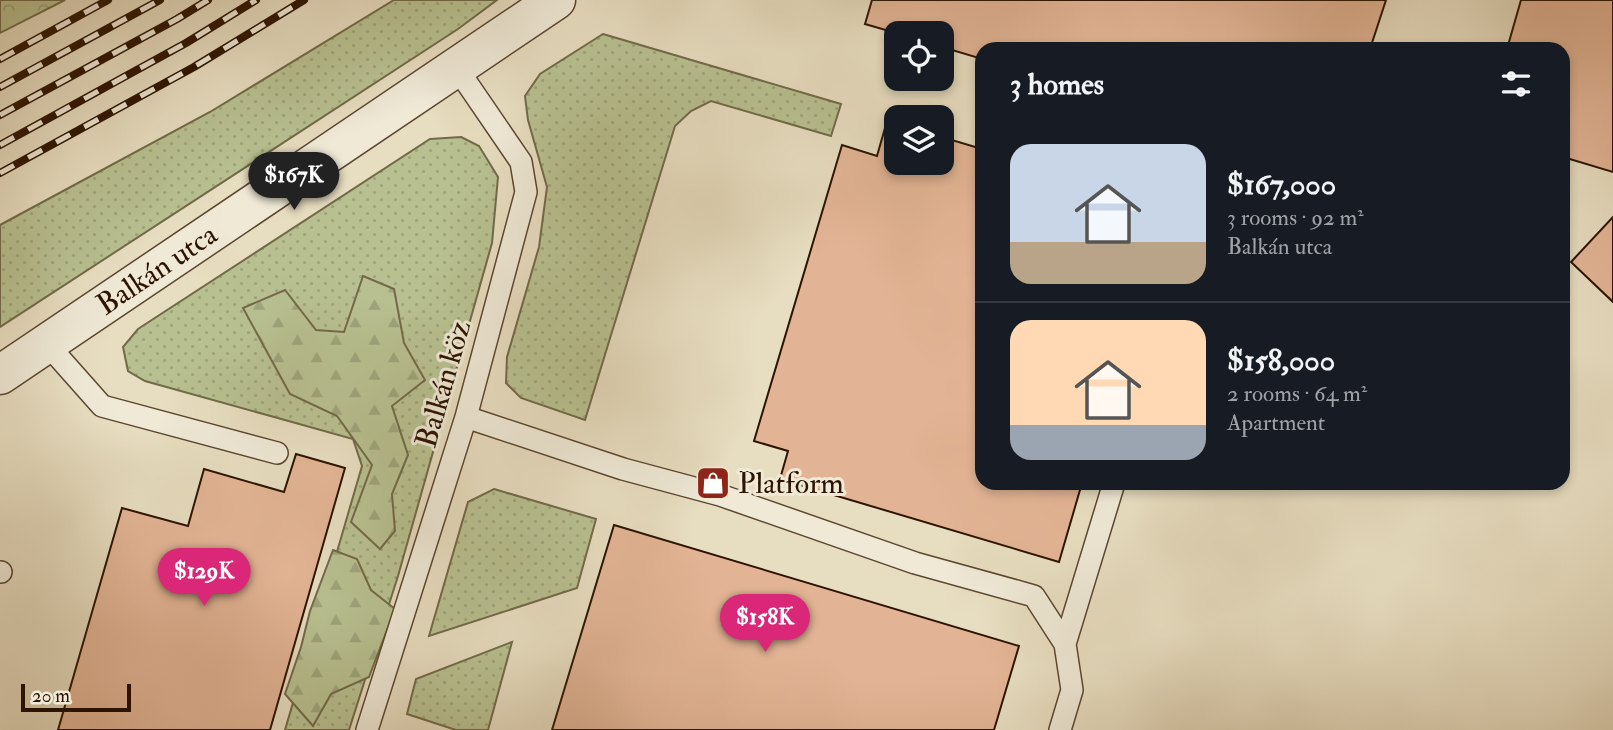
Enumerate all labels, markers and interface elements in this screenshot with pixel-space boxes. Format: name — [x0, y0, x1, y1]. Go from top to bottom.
map controls — [884, 21, 954, 175]
button: locate — [884, 21, 954, 91]
icon: filters — [1497, 65, 1535, 103]
text: 3 homes — [1010, 66, 1104, 103]
button: layers — [884, 105, 954, 175]
pin: $167K — [245, 152, 343, 212]
text: $167K — [264, 160, 324, 189]
text: $167,000 — [1227, 166, 1336, 203]
icon: home — [1066, 172, 1150, 256]
text: 3 rooms · 92 m² — [1227, 203, 1364, 232]
street label: Balkán utca — [90, 216, 225, 324]
text: Balkán utca — [1227, 232, 1332, 261]
street label: Balkán köz — [408, 316, 479, 452]
text: $158,000 — [1227, 342, 1335, 379]
icon: home — [1066, 348, 1150, 432]
text: 2 rooms · 64 m² — [1227, 379, 1367, 408]
text: Apartment — [1227, 408, 1325, 437]
shop icon: Platform — [694, 464, 732, 502]
place label: Platform — [738, 465, 844, 502]
pin: $129K — [155, 548, 253, 608]
text: $129K — [174, 556, 234, 585]
pin: $158K — [716, 594, 814, 654]
text: $158K — [736, 602, 794, 631]
scale bar — [21, 681, 131, 713]
text: 20 m — [32, 684, 70, 708]

